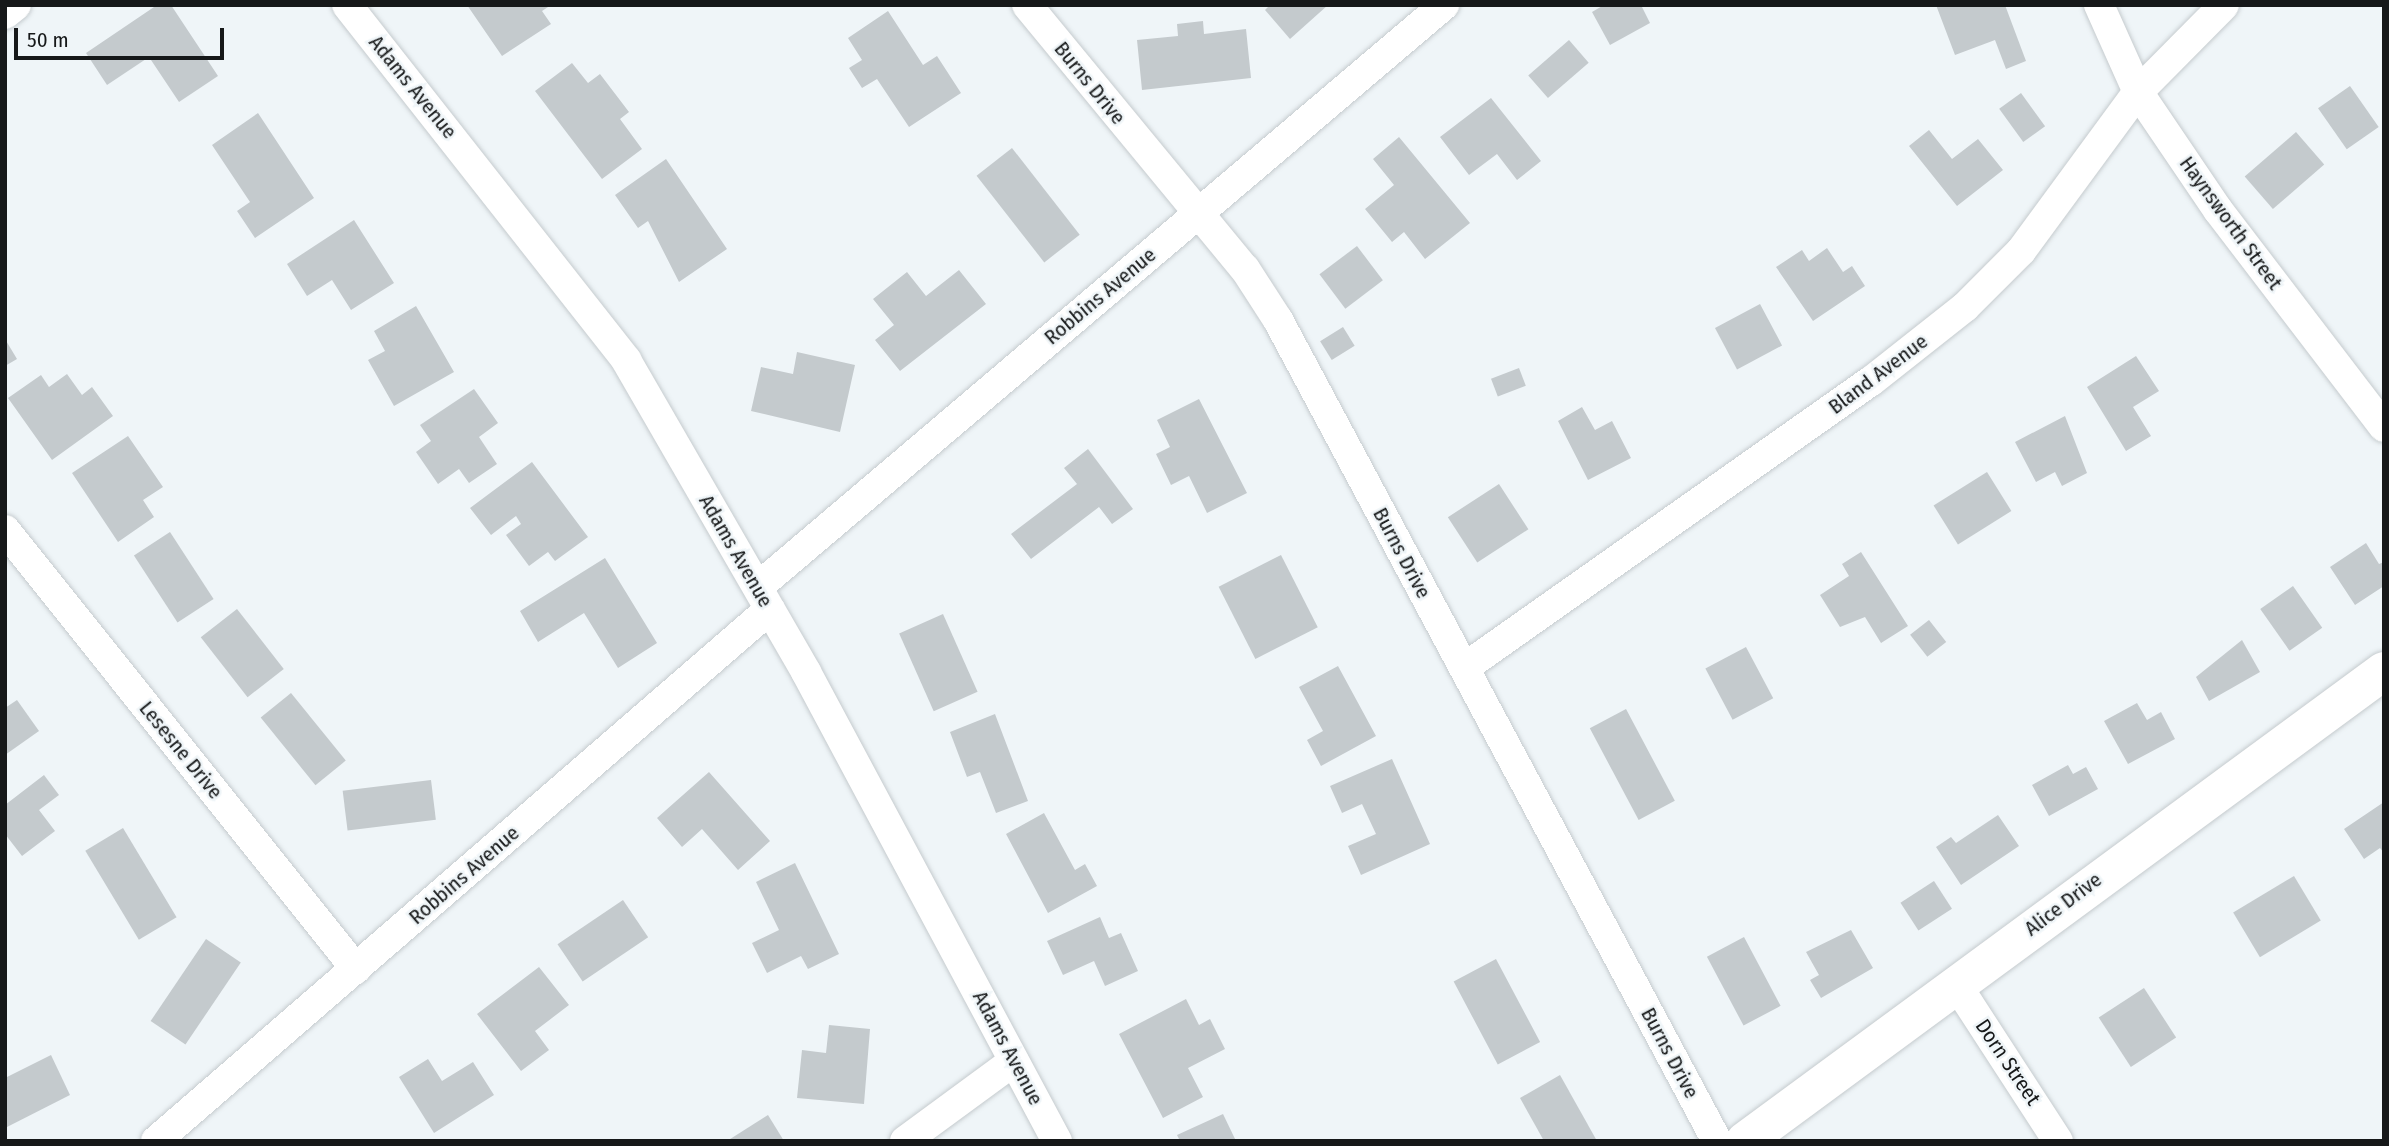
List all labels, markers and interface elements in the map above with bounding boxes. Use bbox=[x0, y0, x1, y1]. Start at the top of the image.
scale bar bbox=[18, 14, 228, 58]
text: 50 m bbox=[27, 27, 69, 53]
street label: Adams Avenue bbox=[364, 30, 462, 144]
street label: Burns Drive bbox=[1049, 37, 1131, 129]
street label: Haynsworth Street bbox=[2174, 151, 2288, 295]
street label: Robbins Avenue bbox=[1039, 242, 1161, 350]
street label: Bland Avenue bbox=[1823, 329, 1933, 419]
street label: Adams Avenue bbox=[694, 490, 778, 612]
street label: Burns Drive bbox=[1368, 503, 1436, 603]
street label: Lesesne Drive bbox=[134, 696, 228, 804]
street label: Robbins Avenue bbox=[404, 820, 524, 930]
street label: Alice Drive bbox=[2019, 867, 2107, 941]
street label: Adams Avenue bbox=[967, 987, 1049, 1109]
street label: Burns Drive bbox=[1636, 1003, 1704, 1103]
street label: Dorn Street bbox=[1970, 1014, 2046, 1110]

